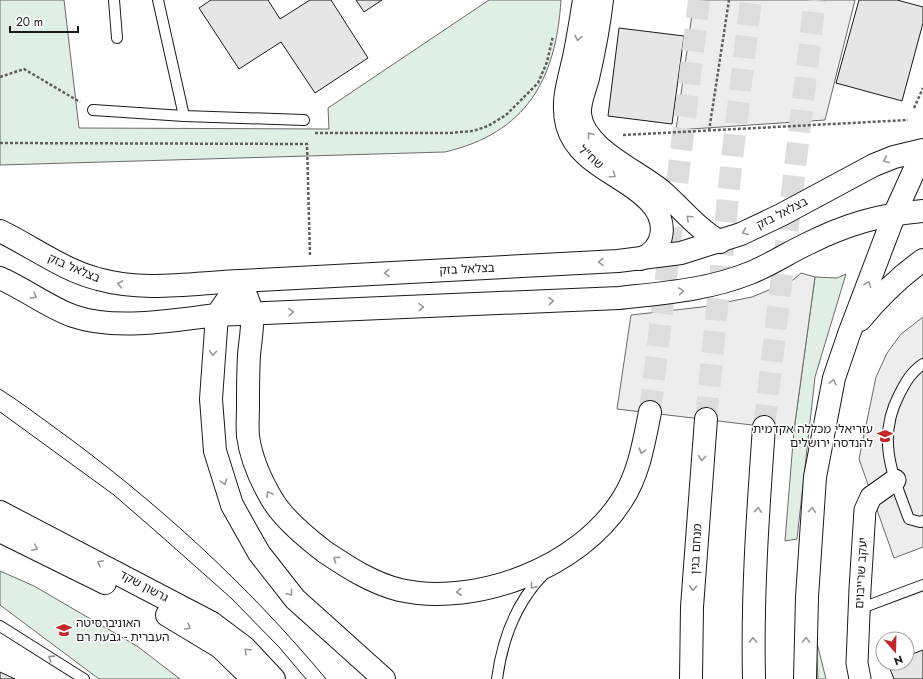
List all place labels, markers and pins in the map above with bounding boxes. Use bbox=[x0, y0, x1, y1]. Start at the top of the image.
place label: עזריאלי מכללה אקדמית להנדסה ירושלים bbox=[753, 420, 873, 452]
school or university icon: עזריאלי מכללה אקדמית להנדסה ירושלים bbox=[876, 427, 894, 445]
place label: האוניברסיטה העברית - גבעת רם bbox=[76, 614, 170, 646]
school or university icon: האוניברסיטה העברית - גבעת רם bbox=[55, 621, 73, 639]

